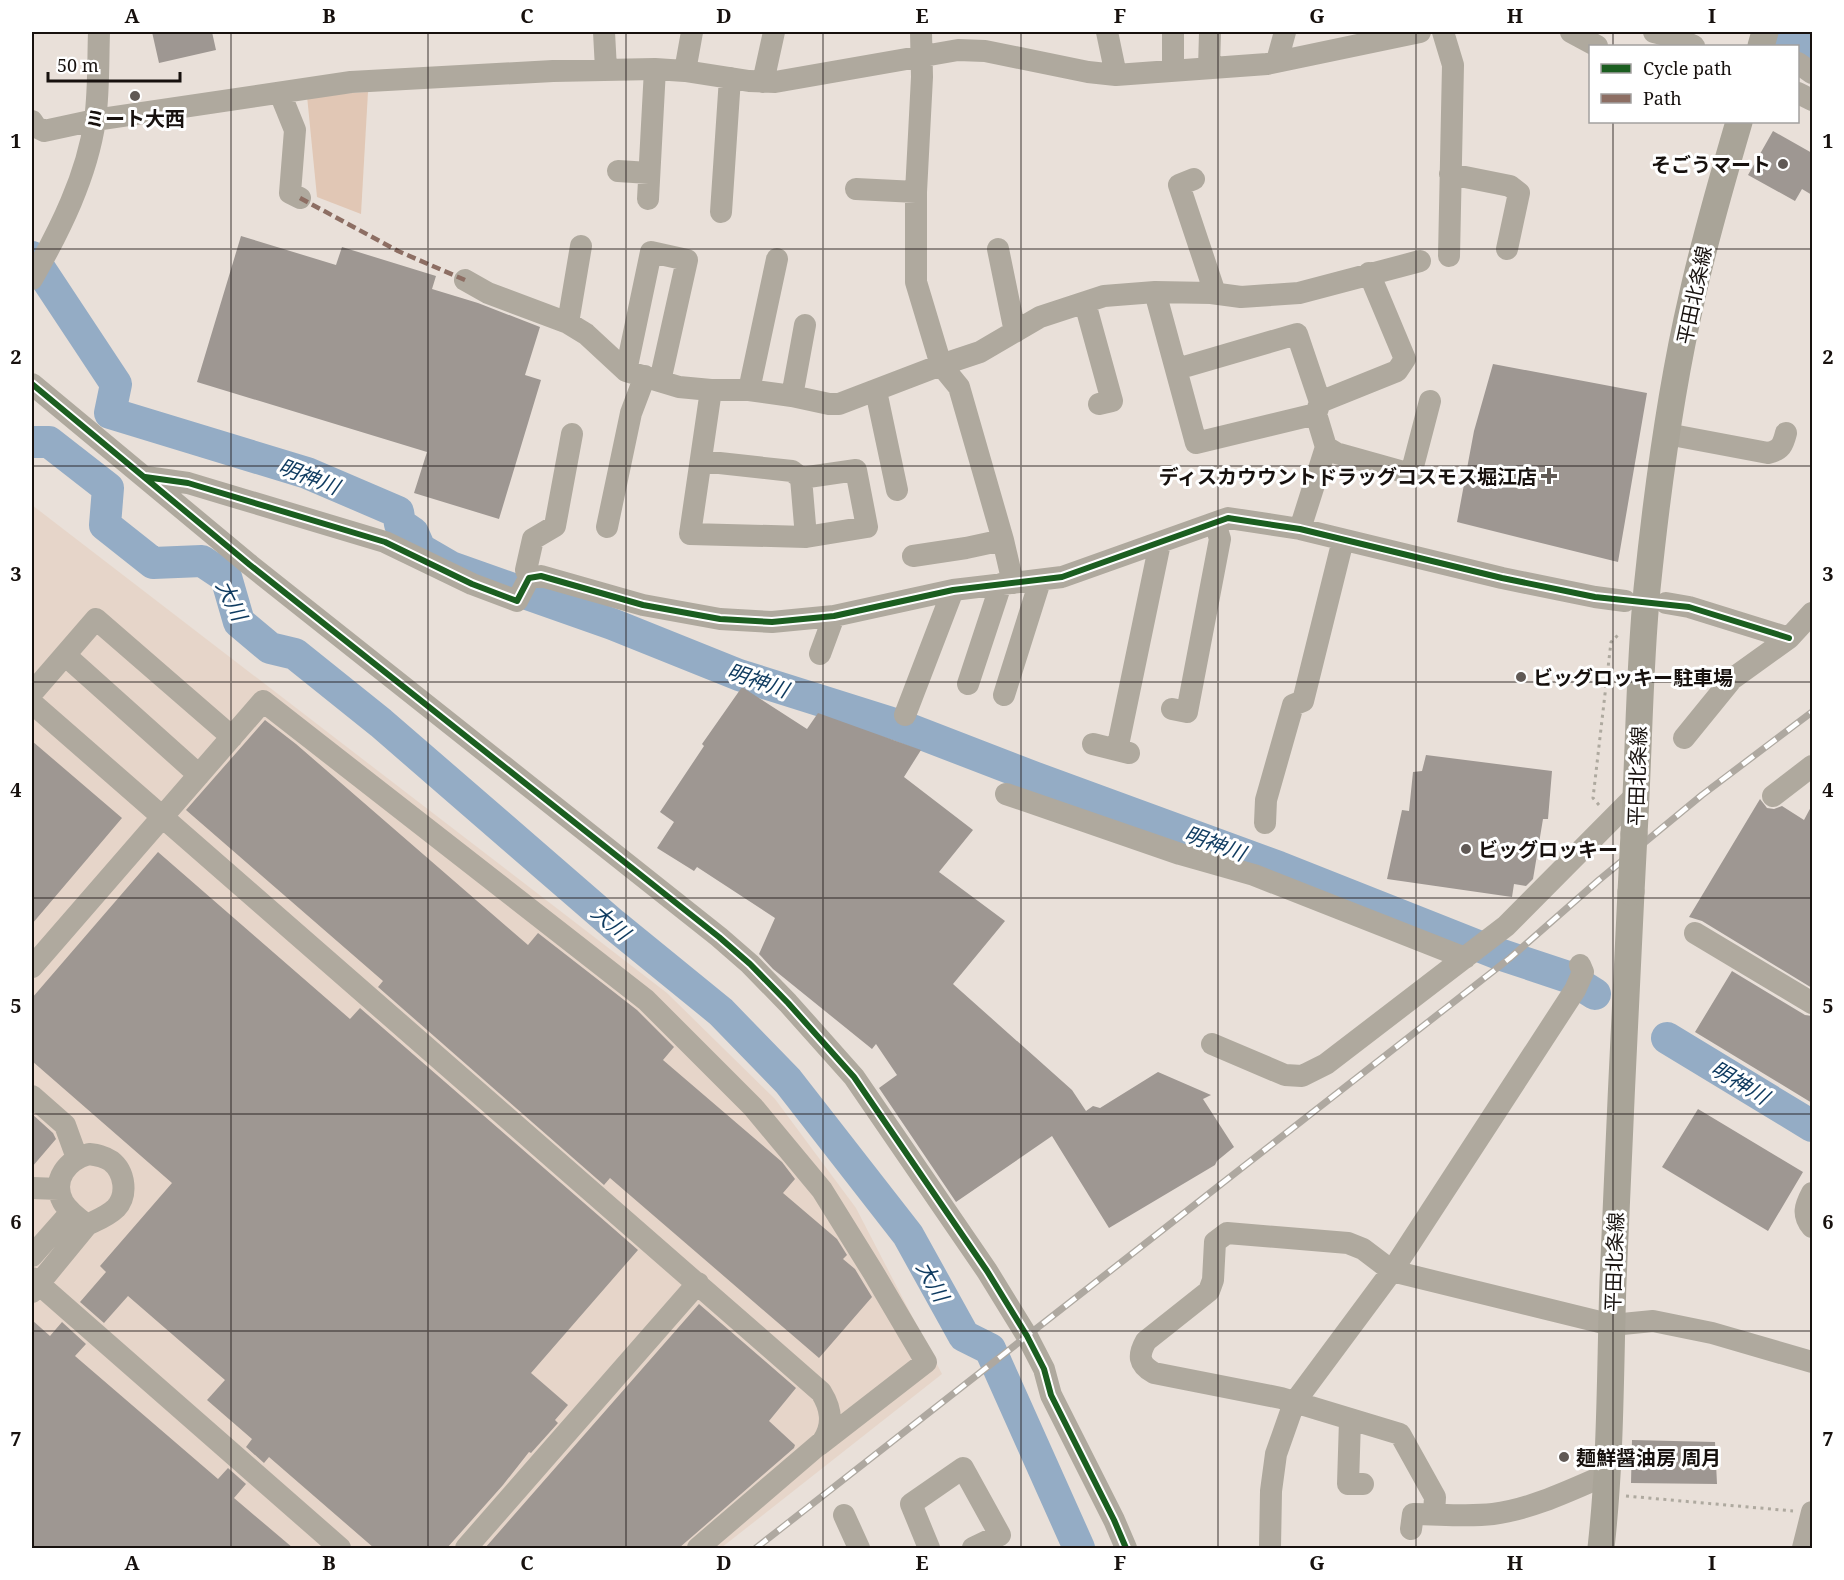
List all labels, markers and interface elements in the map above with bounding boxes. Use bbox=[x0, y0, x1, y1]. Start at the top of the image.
text: A bbox=[124, 2, 140, 29]
text: B bbox=[322, 2, 336, 29]
text: C bbox=[520, 2, 534, 29]
text: D bbox=[716, 2, 732, 29]
text: E bbox=[915, 2, 929, 29]
text: F bbox=[1114, 2, 1126, 29]
text: G bbox=[1309, 2, 1325, 29]
text: H bbox=[1507, 2, 1523, 29]
text: I bbox=[1708, 2, 1716, 29]
scale bar bbox=[48, 45, 180, 83]
legend bbox=[1589, 45, 1799, 123]
text: 50 m bbox=[57, 53, 99, 77]
text: Cycle path bbox=[1643, 56, 1732, 80]
text: Path bbox=[1643, 86, 1682, 110]
marker: ミート大西 bbox=[128, 89, 142, 103]
place label: ミート大西 bbox=[85, 105, 185, 132]
text: 1 bbox=[10, 127, 22, 154]
text: 1 bbox=[1822, 127, 1834, 154]
place label: そごうマート bbox=[1651, 151, 1771, 178]
marker: そごうマート bbox=[1776, 157, 1790, 171]
street label: 平田北条線 bbox=[1670, 243, 1718, 347]
text: 2 bbox=[10, 343, 22, 370]
text: 2 bbox=[1822, 343, 1834, 370]
water label: 明神川 bbox=[275, 452, 345, 501]
place label: ディスカウウントドラッグコスモス堀江店 bbox=[1158, 463, 1537, 490]
marker: ディスカウウントドラッグコスモス堀江店 bbox=[1542, 469, 1556, 483]
text: 3 bbox=[10, 560, 22, 587]
text: 3 bbox=[1822, 560, 1834, 587]
water label: 大川 bbox=[210, 575, 255, 627]
water label: 明神川 bbox=[724, 657, 794, 704]
place label: ビッグロッキー駐車場 bbox=[1533, 664, 1733, 691]
marker: ビッグロッキー駐車場 bbox=[1514, 670, 1528, 684]
street label: 平田北条線 bbox=[1622, 726, 1652, 826]
text: 4 bbox=[10, 776, 22, 803]
text: 4 bbox=[1822, 776, 1834, 803]
water label: 明神川 bbox=[1181, 819, 1251, 868]
place label: ビッグロッキー bbox=[1478, 836, 1618, 863]
marker: ビッグロッキー bbox=[1459, 842, 1473, 856]
water label: 大川 bbox=[586, 898, 638, 948]
text: 5 bbox=[10, 992, 22, 1019]
text: 5 bbox=[1822, 992, 1834, 1019]
water label: 明神川 bbox=[1706, 1054, 1776, 1111]
text: 6 bbox=[10, 1208, 22, 1235]
text: 6 bbox=[1822, 1208, 1834, 1235]
street label: 平田北条線 bbox=[1599, 1212, 1629, 1312]
water label: 大川 bbox=[911, 1256, 956, 1308]
text: 7 bbox=[10, 1425, 22, 1452]
text: 7 bbox=[1822, 1425, 1834, 1452]
place label: 麺鮮醤油房 周月 bbox=[1576, 1444, 1721, 1471]
marker: 麺鮮醤油房 周月 bbox=[1557, 1450, 1571, 1464]
text: A bbox=[124, 1549, 140, 1576]
text: B bbox=[322, 1549, 336, 1576]
text: C bbox=[520, 1549, 534, 1576]
text: D bbox=[716, 1549, 732, 1576]
text: E bbox=[915, 1549, 929, 1576]
text: F bbox=[1114, 1549, 1126, 1576]
text: G bbox=[1309, 1549, 1325, 1576]
text: H bbox=[1507, 1549, 1523, 1576]
text: I bbox=[1708, 1549, 1716, 1576]

